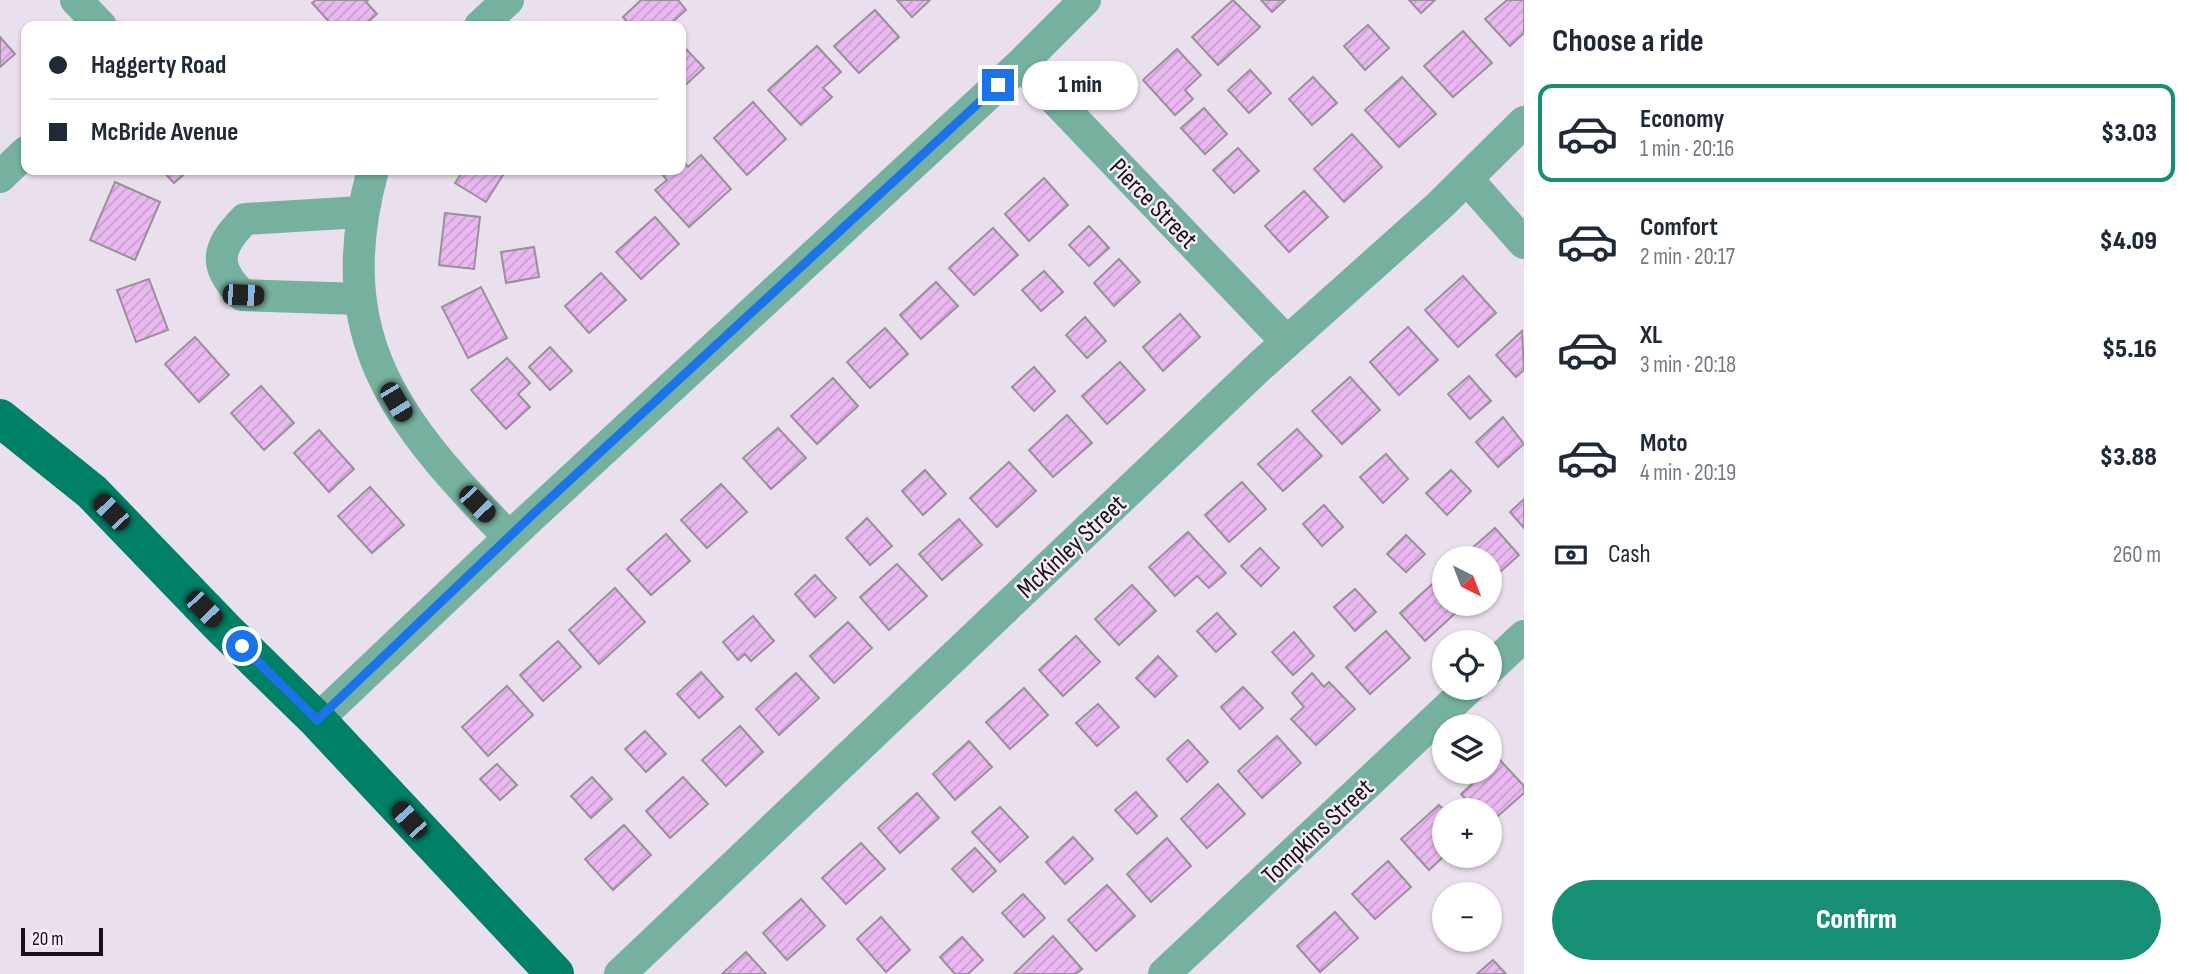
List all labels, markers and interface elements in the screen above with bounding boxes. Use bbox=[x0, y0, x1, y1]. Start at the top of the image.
text: Choose a ride bbox=[1552, 22, 1704, 61]
text: Haggerty Road bbox=[91, 50, 226, 81]
callout: 1 min bbox=[1023, 60, 1138, 110]
route end bbox=[982, 69, 1014, 101]
text: 1 min bbox=[1058, 71, 1102, 99]
icon: car bbox=[1556, 102, 1619, 165]
text: Economy bbox=[1640, 104, 1724, 135]
text: McBride Avenue bbox=[91, 117, 238, 148]
text: $3.03 bbox=[2101, 118, 2157, 149]
text: 1 min · 20:16 bbox=[1640, 135, 1734, 163]
street label: Pierce Street bbox=[1103, 153, 1203, 256]
icon: car bbox=[1556, 210, 1619, 273]
text: Comfort bbox=[1640, 212, 1718, 243]
text: $4.09 bbox=[2100, 226, 2157, 257]
text: 2 min · 20:17 bbox=[1640, 243, 1735, 271]
car bbox=[222, 284, 265, 306]
icon: car bbox=[1556, 318, 1619, 381]
text: XL bbox=[1640, 320, 1662, 351]
text: $5.16 bbox=[2102, 334, 2157, 365]
text: 3 min · 20:18 bbox=[1640, 351, 1736, 379]
car bbox=[377, 379, 416, 425]
icon: car bbox=[1556, 426, 1619, 489]
text: Moto bbox=[1640, 428, 1688, 459]
text: $3.88 bbox=[2100, 442, 2157, 473]
text: 4 min · 20:19 bbox=[1640, 459, 1736, 487]
car bbox=[455, 482, 500, 526]
street label: McKinley Street bbox=[1011, 489, 1133, 605]
car bbox=[89, 490, 134, 534]
icon: cash bbox=[1552, 536, 1590, 574]
text: Cash bbox=[1608, 539, 1651, 570]
text: 260 m bbox=[2113, 541, 2161, 569]
north arrow bbox=[1432, 546, 1502, 616]
map controls bbox=[1432, 546, 1502, 952]
car bbox=[182, 587, 227, 631]
route start bbox=[226, 630, 258, 662]
button: locate bbox=[1432, 630, 1502, 700]
button: layers bbox=[1432, 714, 1502, 784]
street label: Tompkins Street bbox=[1256, 773, 1380, 892]
car bbox=[388, 797, 431, 843]
button: + bbox=[1432, 798, 1502, 868]
button: Confirm bbox=[1552, 880, 2161, 960]
button: − bbox=[1432, 882, 1502, 952]
scale bar bbox=[21, 925, 103, 957]
text: 20 m bbox=[32, 928, 64, 951]

